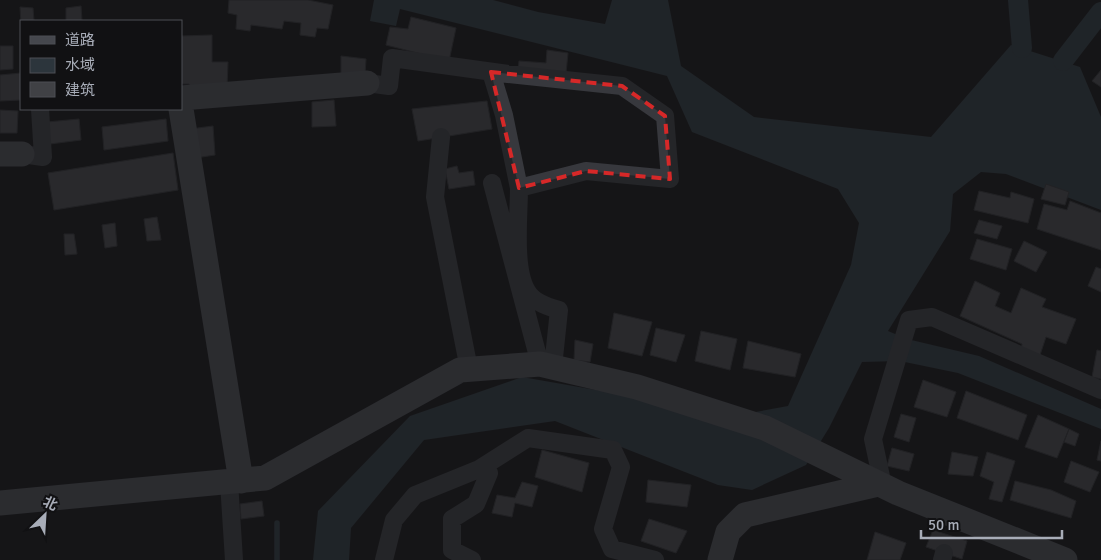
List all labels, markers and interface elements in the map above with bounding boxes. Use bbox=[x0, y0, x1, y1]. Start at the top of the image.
legend bbox=[20, 20, 182, 110]
text: 道路 bbox=[65, 31, 95, 49]
text: 水域 bbox=[65, 56, 95, 74]
text: 建筑 bbox=[65, 81, 95, 99]
north arrow bbox=[20, 490, 70, 540]
text: 北 bbox=[40, 493, 60, 514]
scale bar bbox=[921, 508, 1062, 540]
text: 50 m bbox=[928, 516, 959, 534]

